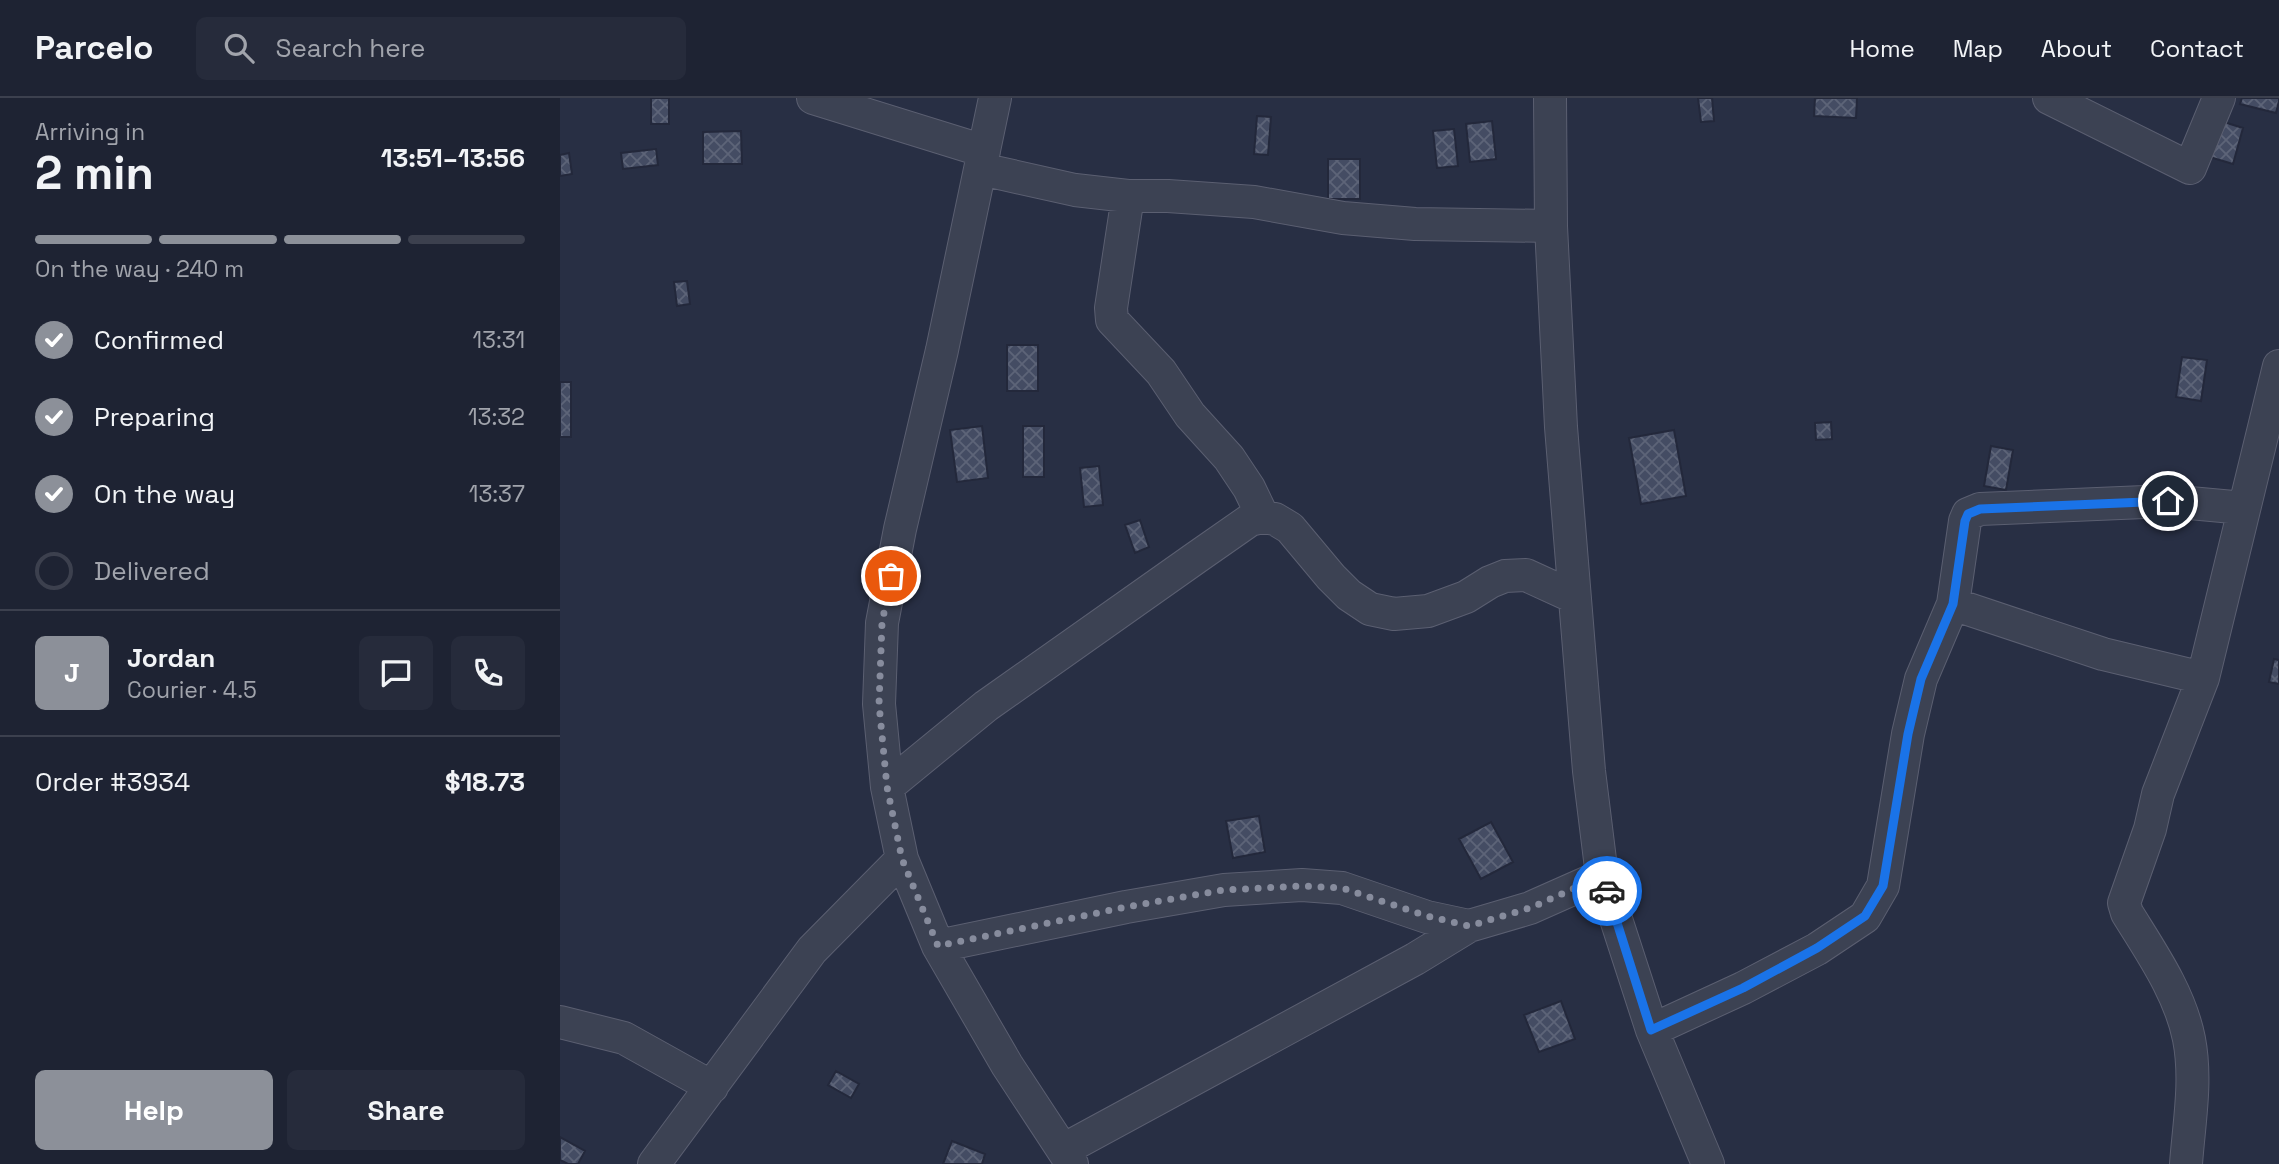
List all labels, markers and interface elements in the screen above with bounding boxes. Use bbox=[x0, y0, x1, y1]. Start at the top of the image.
search box bbox=[196, 17, 686, 80]
text: Parcelo bbox=[35, 27, 154, 69]
icon: search bbox=[220, 29, 258, 67]
text: Search here bbox=[276, 31, 425, 65]
text: Home bbox=[1849, 33, 1915, 64]
text: Map bbox=[1953, 33, 2003, 64]
text: About bbox=[2041, 33, 2112, 64]
text: Contact bbox=[2150, 33, 2244, 64]
text: Arriving in bbox=[35, 117, 145, 147]
text: 13:51–13:56 bbox=[381, 141, 525, 175]
text: 2 min bbox=[35, 144, 154, 202]
text: On the way · 240 m bbox=[35, 254, 244, 284]
icon: check bbox=[35, 321, 73, 359]
text: Confirmed bbox=[94, 323, 224, 357]
text: 13:31 bbox=[473, 325, 525, 355]
icon: check bbox=[35, 398, 73, 436]
text: Preparing bbox=[94, 400, 215, 434]
text: 13:32 bbox=[468, 402, 525, 432]
pin bbox=[2138, 471, 2198, 531]
icon: check bbox=[35, 475, 73, 513]
text: On the way bbox=[94, 477, 235, 511]
text: 13:37 bbox=[469, 479, 525, 509]
icon: home bbox=[2149, 482, 2187, 520]
pin bbox=[861, 546, 921, 606]
text: Delivered bbox=[94, 554, 210, 588]
icon: bag bbox=[872, 557, 910, 595]
button: chat bbox=[359, 636, 433, 710]
button: phone bbox=[451, 636, 525, 710]
text: Jordan bbox=[127, 641, 215, 675]
text: J bbox=[64, 656, 80, 690]
text: Courier · 4.5 bbox=[127, 675, 257, 705]
text: Order #3934 bbox=[35, 765, 190, 799]
text: $18.73 bbox=[445, 765, 525, 799]
courier bbox=[1572, 856, 1642, 926]
icon: car bbox=[1588, 872, 1626, 910]
button: Help bbox=[35, 1070, 273, 1150]
button: Share bbox=[287, 1070, 525, 1150]

